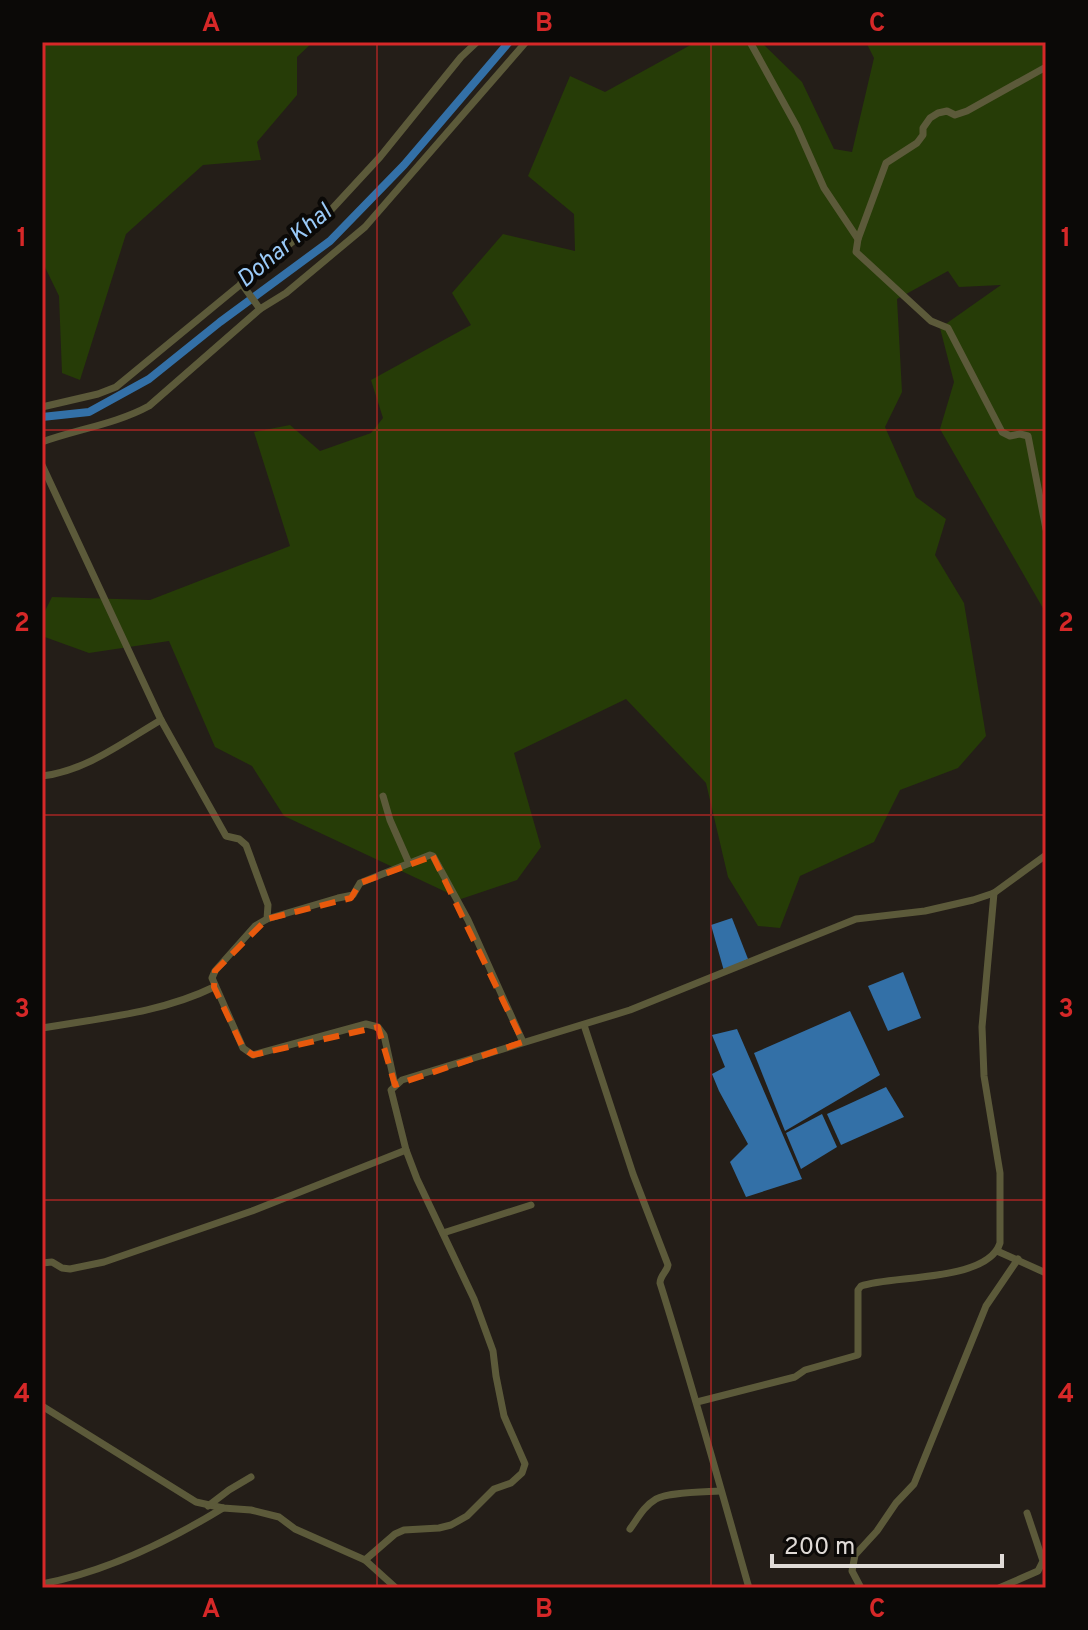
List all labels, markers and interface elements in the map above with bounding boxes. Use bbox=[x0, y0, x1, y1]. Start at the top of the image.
text: A bbox=[202, 8, 220, 41]
text: B bbox=[535, 8, 553, 41]
text: C bbox=[869, 8, 885, 41]
water label: Dohar Khal bbox=[231, 197, 340, 296]
text: 1 bbox=[17, 223, 27, 256]
text: 1 bbox=[1061, 223, 1071, 256]
text: 2 bbox=[14, 608, 30, 641]
text: 2 bbox=[1058, 608, 1074, 641]
text: 3 bbox=[14, 994, 30, 1027]
text: 3 bbox=[1058, 994, 1074, 1027]
text: 4 bbox=[14, 1379, 30, 1412]
text: 4 bbox=[1058, 1379, 1074, 1412]
scale bar bbox=[772, 1518, 1002, 1568]
text: 200 m bbox=[784, 1533, 855, 1563]
text: A bbox=[202, 1594, 220, 1627]
text: B bbox=[535, 1594, 553, 1627]
text: C bbox=[869, 1594, 885, 1627]

